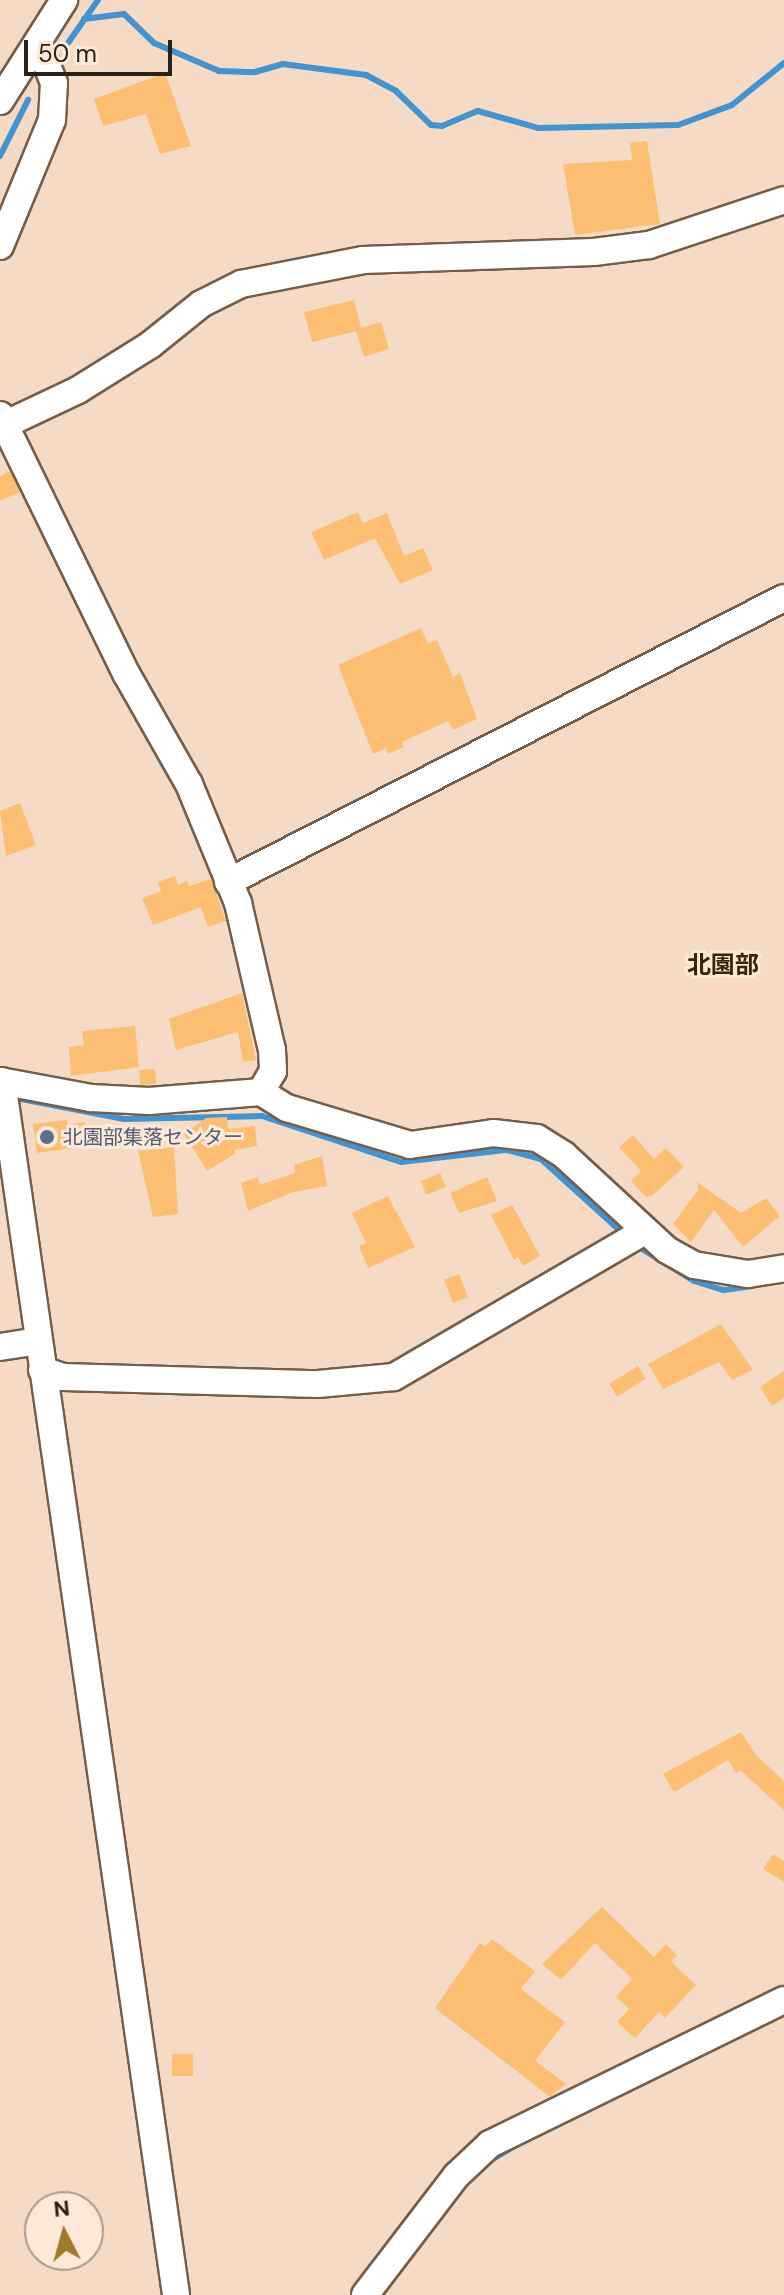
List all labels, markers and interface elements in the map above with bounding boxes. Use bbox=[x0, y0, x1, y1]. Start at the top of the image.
scale bar bbox=[28, 24, 176, 74]
text: 50 m bbox=[38, 38, 97, 69]
district label: 北園部 bbox=[687, 951, 759, 979]
place label: 北園部集落センター bbox=[63, 1125, 243, 1149]
marker: 北園部集落センター bbox=[38, 1128, 56, 1146]
north arrow bbox=[24, 2191, 104, 2271]
text: N bbox=[52, 2193, 71, 2224]

